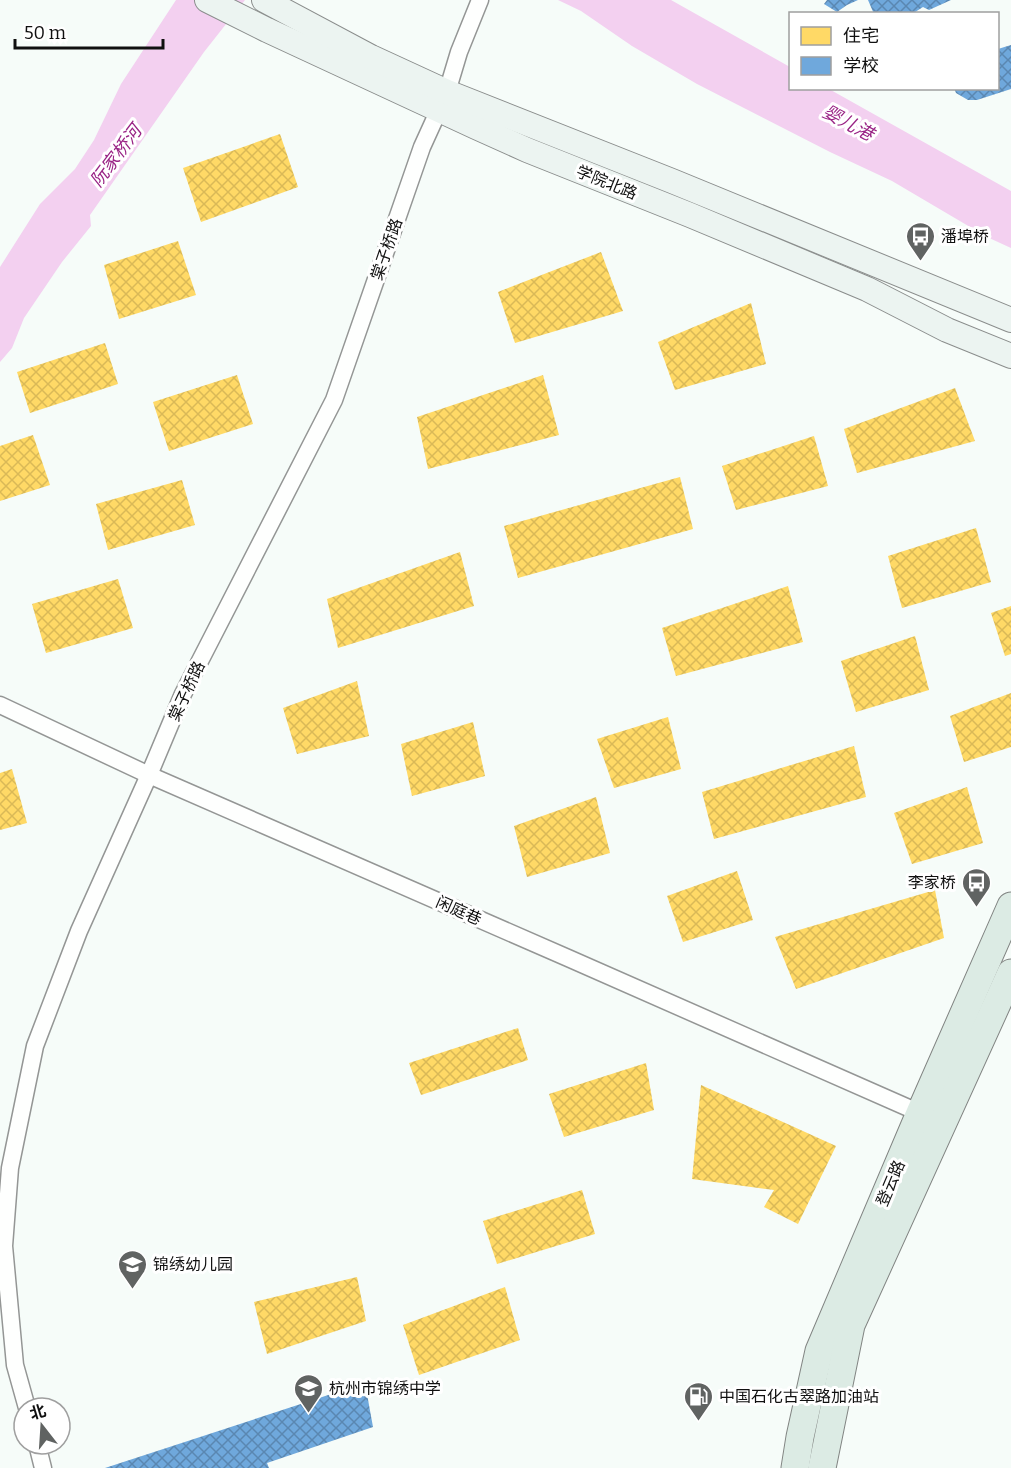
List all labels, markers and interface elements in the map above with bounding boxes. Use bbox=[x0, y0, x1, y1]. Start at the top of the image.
scale bar bbox=[15, 12, 164, 50]
legend bbox=[789, 12, 999, 90]
text: 50 m bbox=[24, 22, 66, 44]
text: 住宅 bbox=[843, 25, 879, 47]
text: 学校 bbox=[843, 55, 879, 77]
water label: 婴儿港 bbox=[819, 101, 880, 147]
water label: 阮家桥河 bbox=[86, 118, 148, 191]
street label: 学院北路 bbox=[574, 162, 640, 203]
street label: 棠子桥路 bbox=[367, 216, 406, 283]
bus stop icon: 潘埠桥 bbox=[904, 220, 936, 262]
place label: 潘埠桥 bbox=[941, 227, 989, 246]
street label: 棠子桥路 bbox=[164, 658, 209, 724]
bus stop icon: 李家桥 bbox=[961, 866, 993, 908]
place label: 李家桥 bbox=[908, 873, 956, 892]
street label: 闲庭巷 bbox=[433, 892, 485, 929]
street label: 登云路 bbox=[872, 1157, 909, 1209]
school or university icon: 锦绣幼儿园 bbox=[116, 1248, 148, 1290]
place label: 锦绣幼儿园 bbox=[153, 1255, 233, 1274]
school or university icon: 杭州市锦绣中学 bbox=[292, 1372, 324, 1414]
place label: 杭州市锦绣中学 bbox=[329, 1379, 441, 1398]
fuel station icon: 中国石化古翠路加油站 bbox=[682, 1380, 714, 1422]
place label: 中国石化古翠路加油站 bbox=[719, 1387, 879, 1406]
north arrow bbox=[12, 1396, 72, 1456]
text: 北 bbox=[27, 1401, 48, 1424]

